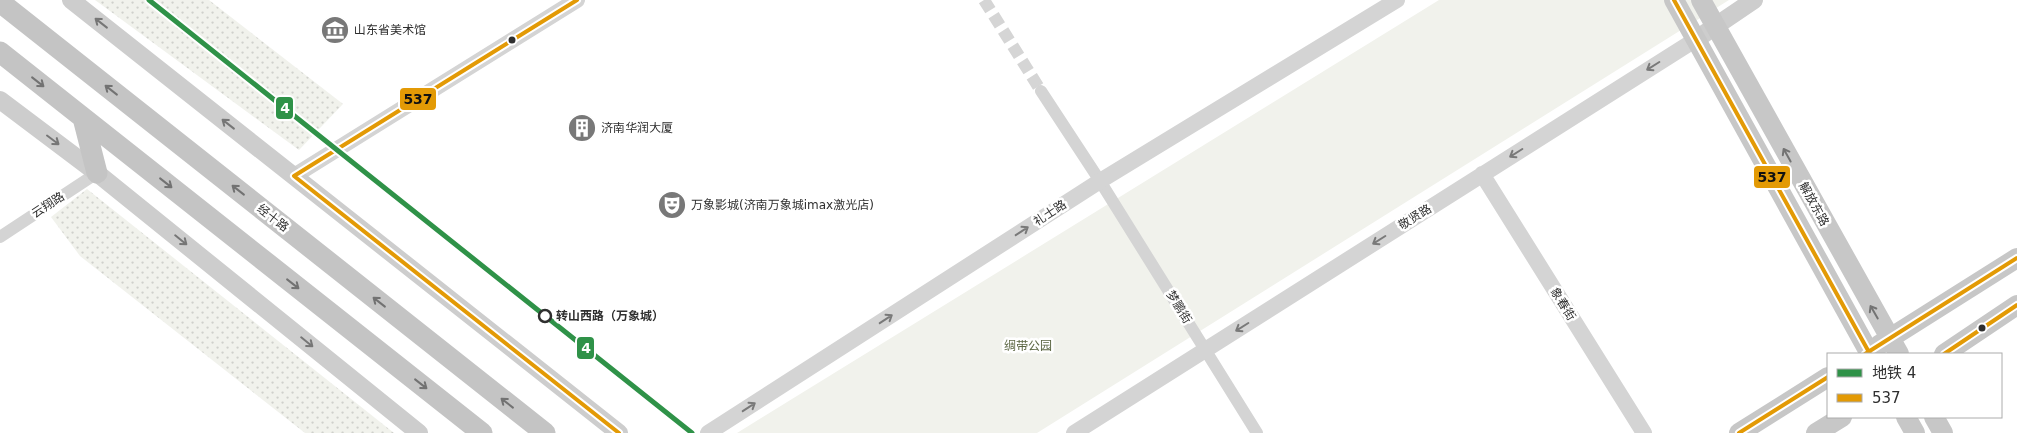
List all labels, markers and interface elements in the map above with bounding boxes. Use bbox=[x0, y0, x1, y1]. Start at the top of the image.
museum icon: 山东省美术馆 bbox=[320, 15, 350, 45]
one-way arrow bbox=[95, 18, 108, 29]
place label: 山东省美术馆 bbox=[354, 23, 426, 37]
unlabelled marker bbox=[507, 35, 517, 45]
one-way arrow bbox=[1647, 61, 1661, 71]
one-way arrow bbox=[31, 77, 45, 87]
one-way arrow bbox=[104, 84, 117, 95]
line badge: 537 bbox=[399, 87, 437, 111]
text: 537 bbox=[403, 91, 433, 107]
line badge: 4 bbox=[275, 96, 294, 120]
text: 4 bbox=[280, 100, 290, 116]
building icon: 济南华润大厦 bbox=[567, 113, 597, 143]
one-way arrow bbox=[221, 119, 235, 129]
place label: 济南华润大厦 bbox=[601, 121, 673, 135]
one-way arrow bbox=[46, 135, 60, 145]
one-way arrow bbox=[1782, 147, 1792, 162]
one-way arrow bbox=[1510, 148, 1524, 158]
line badge: 537 bbox=[1753, 165, 1791, 189]
text: 537 bbox=[1757, 169, 1787, 185]
one-way arrow bbox=[159, 177, 172, 188]
street label: 解放东路 bbox=[1796, 180, 1832, 228]
one-way arrow bbox=[232, 185, 245, 196]
street label: 云翔路 bbox=[29, 189, 67, 221]
theatre icon: 万象影城(济南万象城imax激光店) bbox=[657, 190, 687, 220]
street label: 礼士路 bbox=[1031, 197, 1069, 229]
place label: 万象影城(济南万象城imax激光店) bbox=[691, 198, 874, 212]
street label: 经十路 bbox=[255, 201, 291, 235]
street label: 敬贤路 bbox=[1396, 202, 1434, 232]
one-way arrow bbox=[1015, 226, 1029, 236]
one-way arrow bbox=[174, 235, 187, 246]
one-way arrow bbox=[1372, 235, 1386, 245]
one-way arrow bbox=[286, 278, 299, 289]
street label: 象春街 bbox=[1548, 285, 1578, 323]
street label: 梦鹏街 bbox=[1164, 288, 1194, 326]
one-way arrow bbox=[373, 297, 386, 308]
one-way arrow bbox=[1869, 306, 1879, 320]
marker: 转山西路（万象城） bbox=[538, 309, 552, 323]
place label: 转山西路（万象城） bbox=[556, 309, 664, 323]
one-way arrow bbox=[878, 313, 892, 323]
one-way arrow bbox=[1235, 322, 1249, 332]
unlabelled marker bbox=[1977, 323, 1987, 333]
line badge: 4 bbox=[576, 336, 595, 360]
one-way arrow bbox=[300, 337, 313, 348]
park label: 绸带公园 bbox=[1004, 339, 1052, 353]
text: 4 bbox=[581, 340, 591, 356]
legend bbox=[1827, 353, 2002, 418]
text: 地铁 4 bbox=[1872, 364, 1916, 382]
one-way arrow bbox=[414, 379, 427, 390]
text: 537 bbox=[1872, 389, 1901, 407]
one-way arrow bbox=[501, 397, 514, 408]
one-way arrow bbox=[742, 401, 756, 412]

